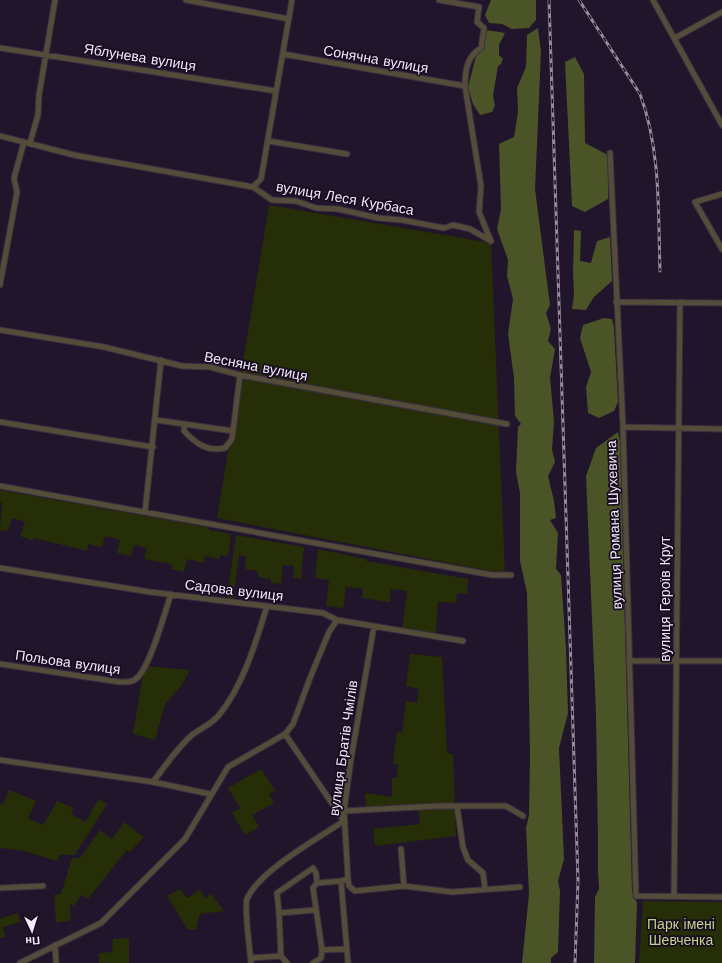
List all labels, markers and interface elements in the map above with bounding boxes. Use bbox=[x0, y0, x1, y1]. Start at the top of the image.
street label: Яблунева вулиця bbox=[83, 40, 197, 74]
street label: Сонячна вулиця bbox=[322, 42, 430, 76]
street label: вулиця Леся Курбаса bbox=[275, 178, 415, 218]
street label: Весняна вулиця bbox=[203, 348, 309, 384]
street label: вулиця Романа Шухевича bbox=[603, 440, 625, 610]
street label: вулиця Героїв Крут bbox=[657, 536, 673, 662]
street label: Садова вулиця bbox=[184, 576, 284, 604]
street label: Польова вулиця bbox=[14, 647, 122, 677]
street label: вулиця Братів Чмілів bbox=[326, 679, 360, 817]
north arrow bbox=[12, 911, 52, 951]
park label: Парк імені Шевченка bbox=[647, 916, 715, 948]
text: Пн bbox=[25, 933, 40, 947]

